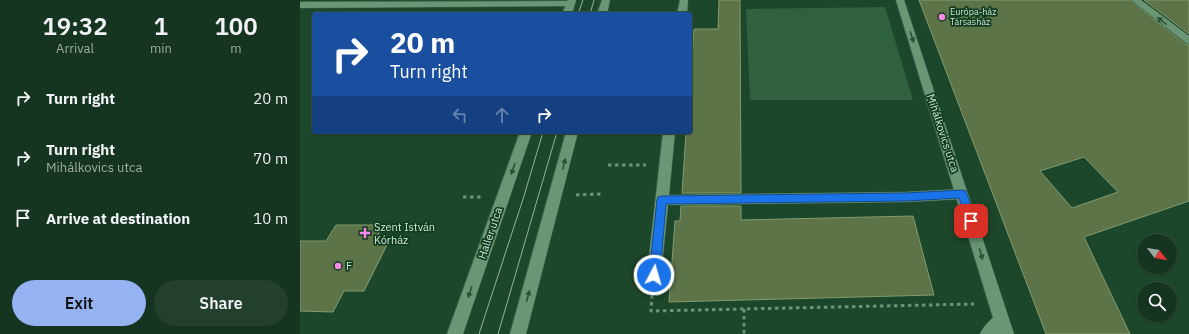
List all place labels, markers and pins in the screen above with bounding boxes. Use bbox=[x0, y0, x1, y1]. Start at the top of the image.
place label: Európa-ház Társasház bbox=[950, 6, 996, 27]
marker: Európa-ház Társasház bbox=[937, 12, 947, 22]
pin bbox=[954, 204, 988, 238]
place label: Szent István Kórház bbox=[374, 220, 435, 247]
marker: Szent István Kórház bbox=[359, 227, 371, 239]
place label: F bbox=[346, 259, 352, 273]
marker: F bbox=[333, 261, 343, 271]

